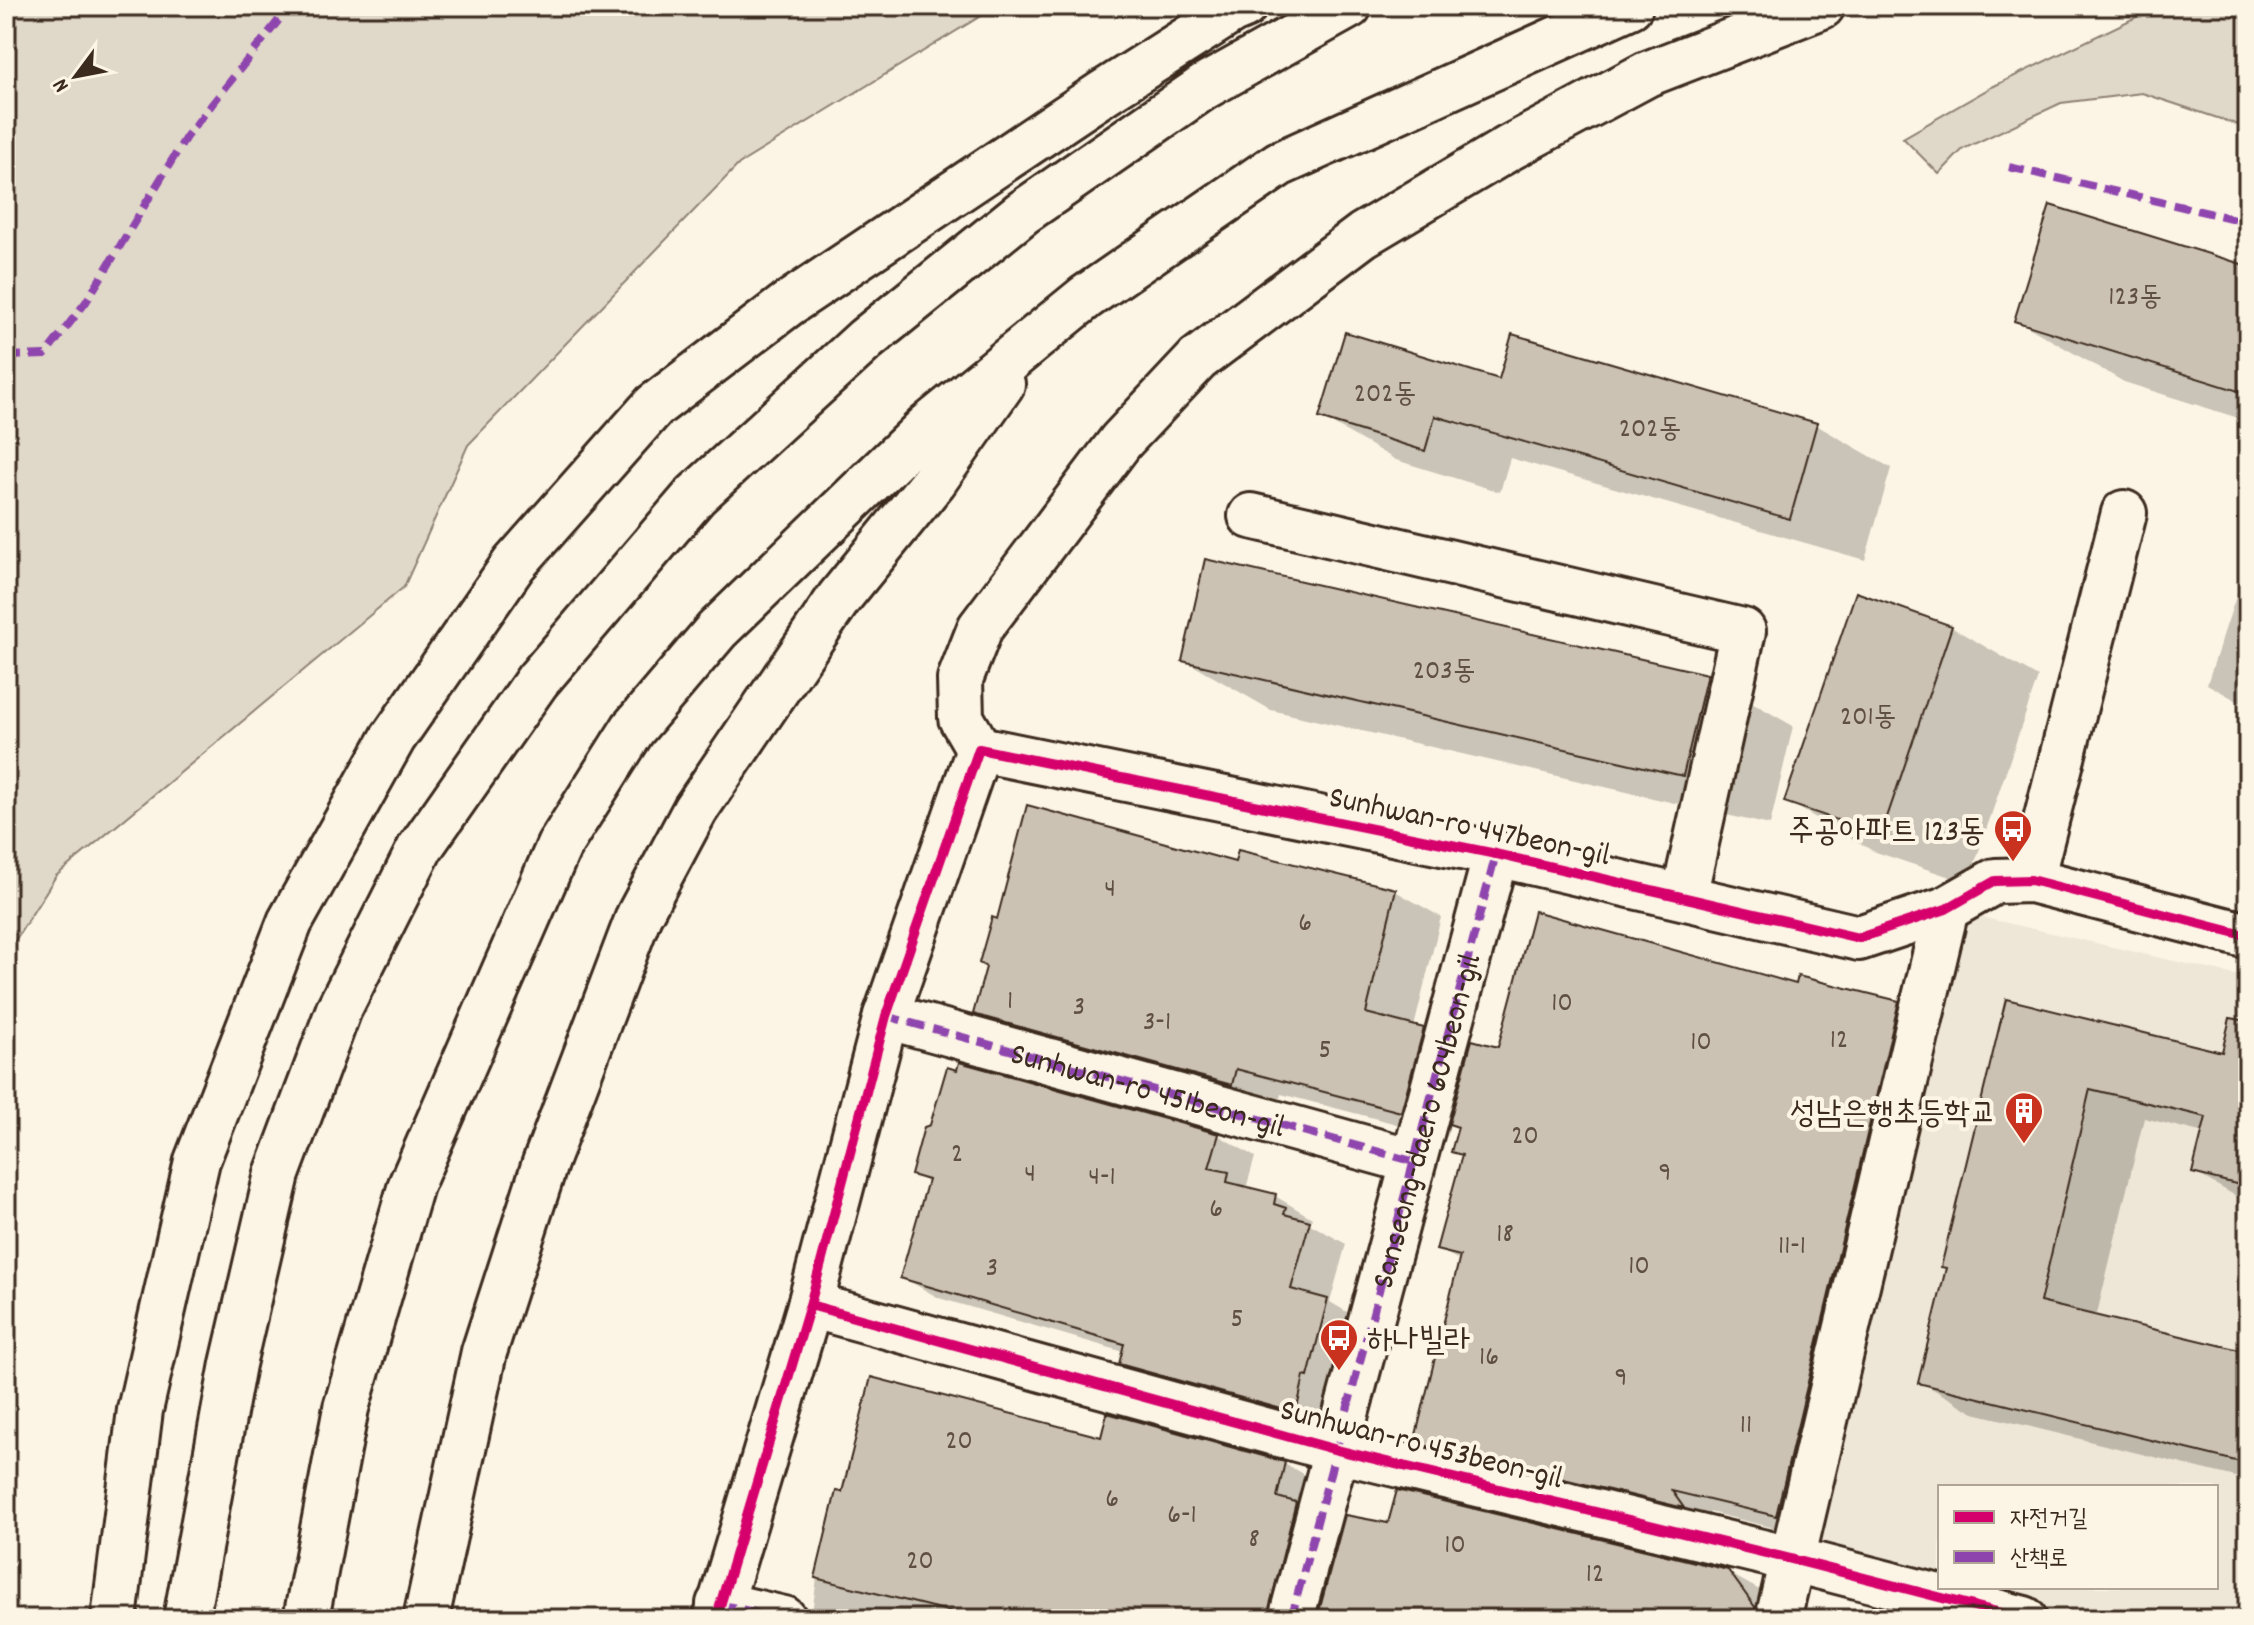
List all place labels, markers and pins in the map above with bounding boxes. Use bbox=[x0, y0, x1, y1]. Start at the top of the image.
bus stop icon: 주공아파트 123동 bbox=[1992, 808, 2034, 863]
place label: 주공아파트 123동 bbox=[1788, 811, 1985, 857]
building icon: 성남은행초등학교 bbox=[2003, 1090, 2045, 1145]
place label: 성남은행초등학교 bbox=[1790, 1093, 1996, 1139]
bus stop icon: 하나빌라 bbox=[1318, 1317, 1360, 1372]
place label: 하나빌라 bbox=[1367, 1320, 1470, 1366]

